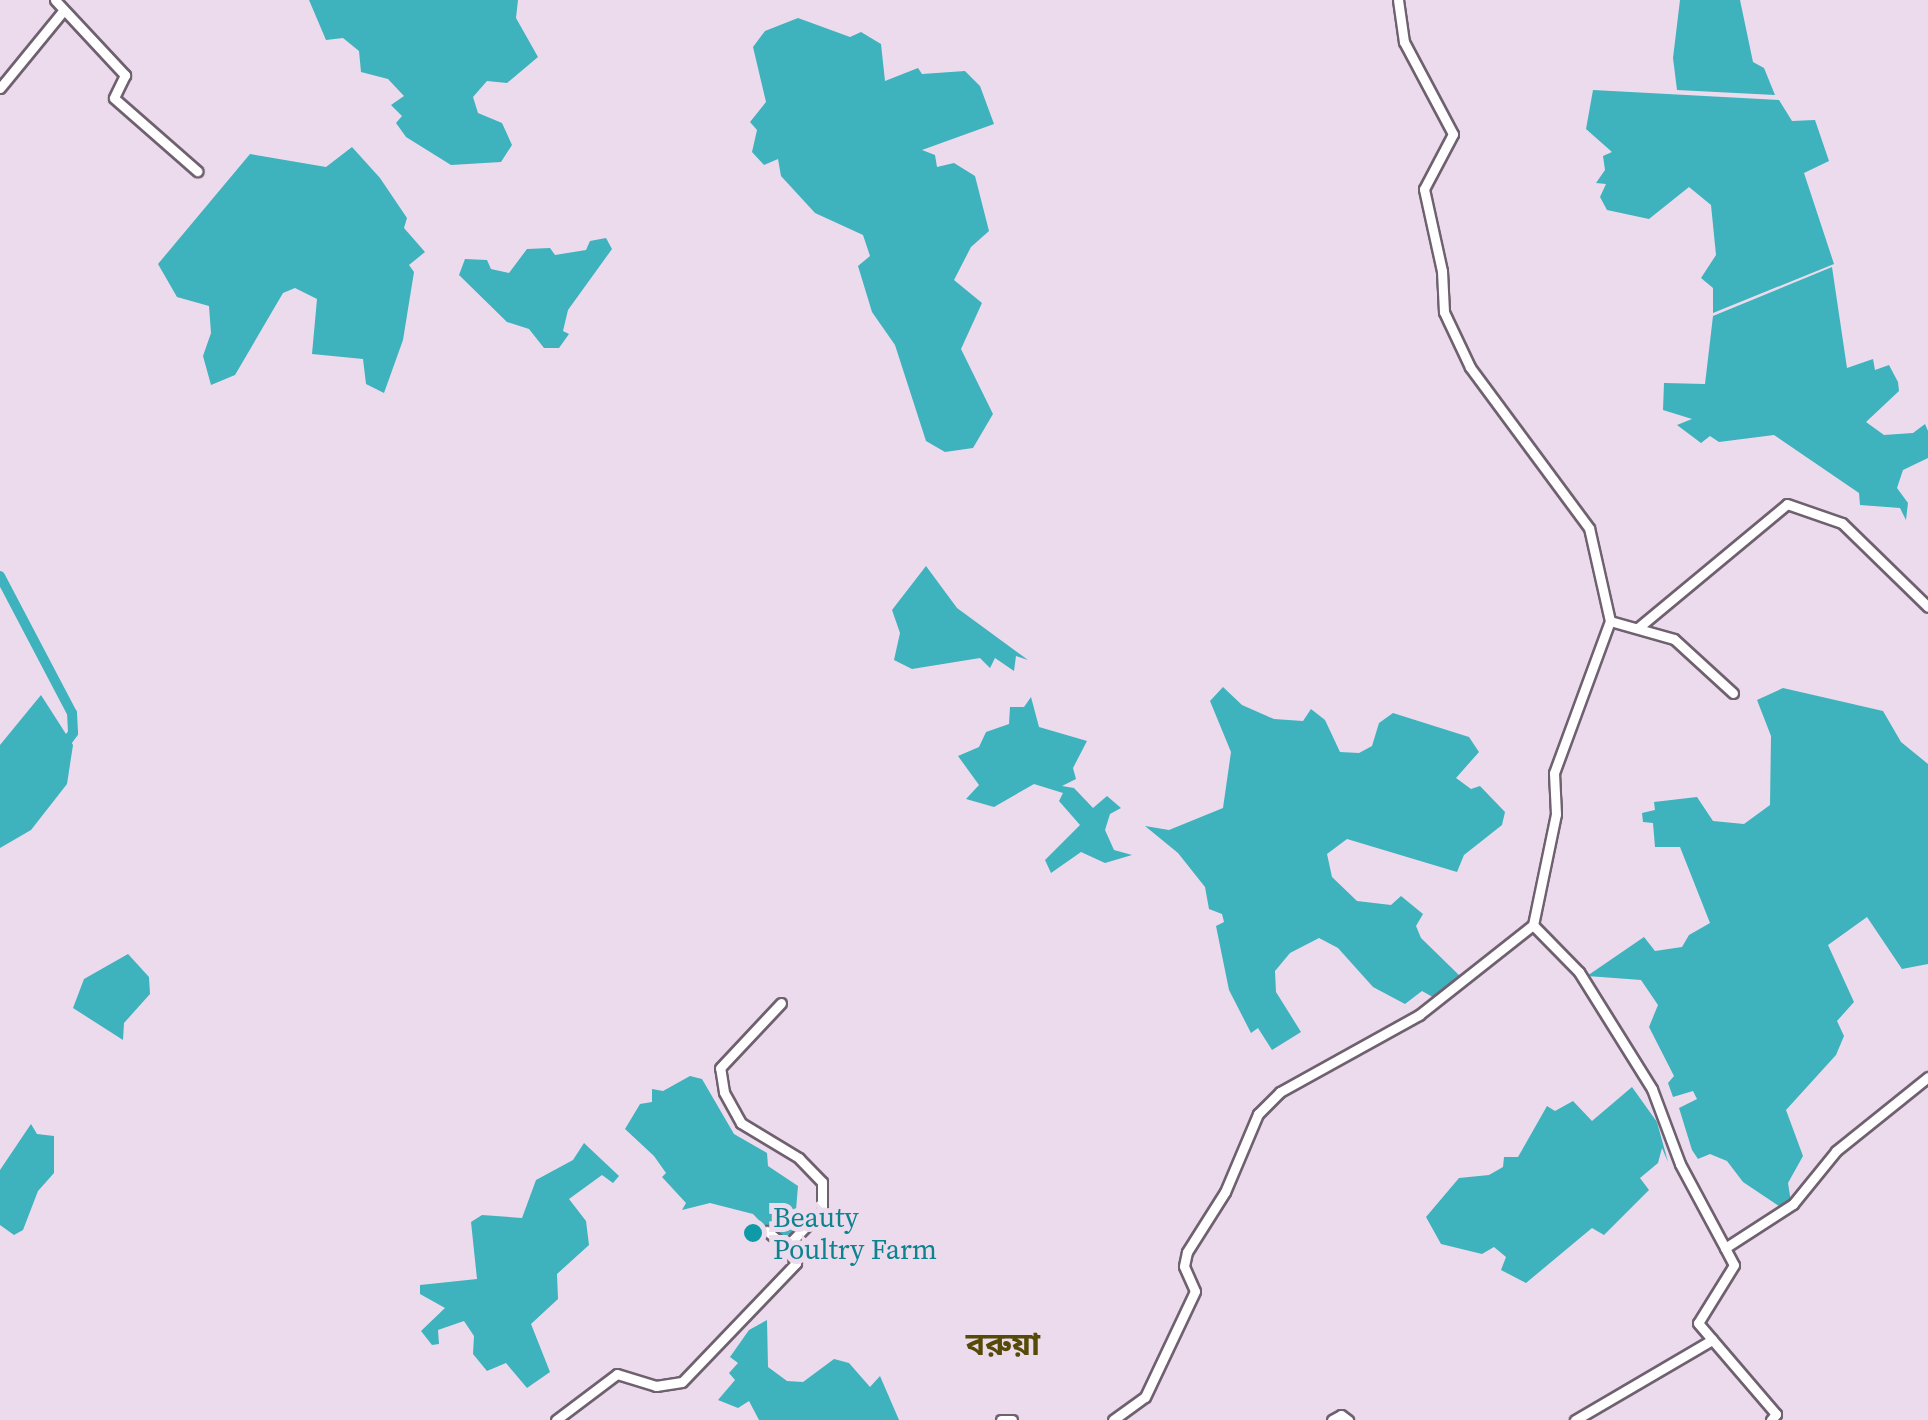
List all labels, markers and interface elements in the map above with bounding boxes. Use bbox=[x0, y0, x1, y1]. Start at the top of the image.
place label: Beauty Poultry Farm bbox=[773, 1200, 937, 1266]
marker: Beauty Poultry Farm bbox=[742, 1222, 764, 1244]
district label: বরুয়া bbox=[966, 1325, 1040, 1363]

